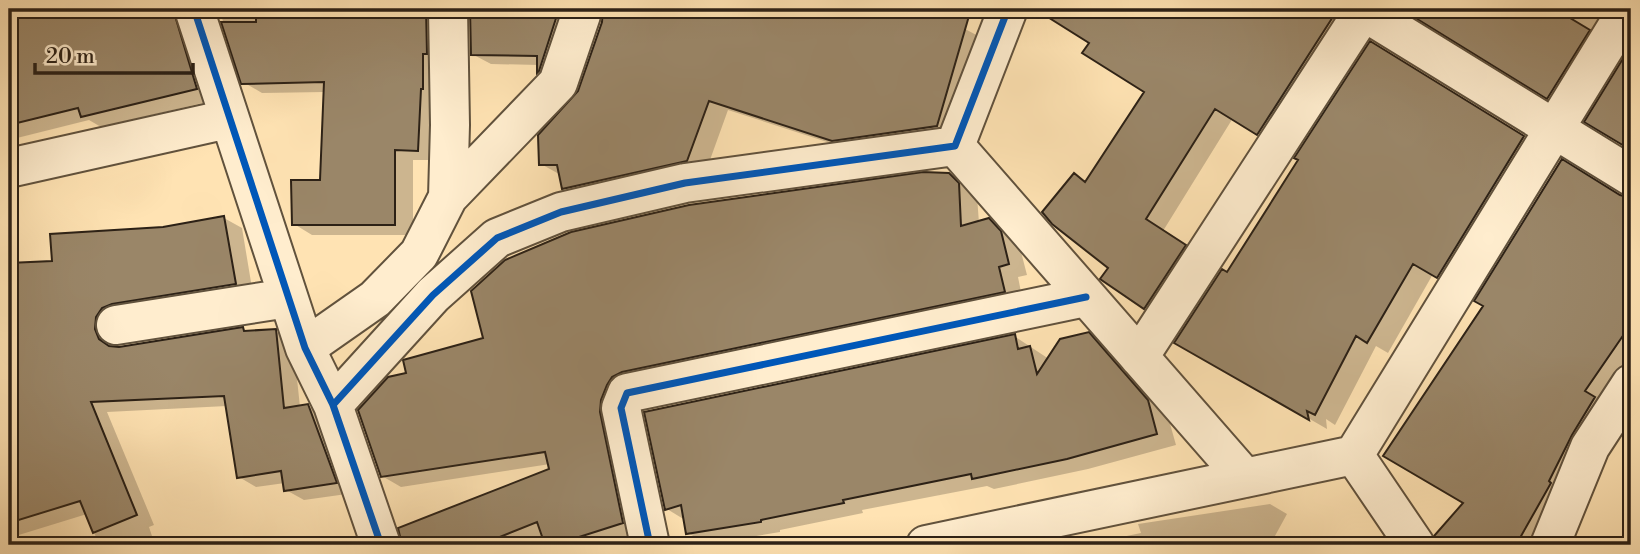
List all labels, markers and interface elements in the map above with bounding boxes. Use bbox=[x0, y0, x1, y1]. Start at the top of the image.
scale bar bbox=[35, 32, 192, 76]
text: 20 m bbox=[46, 44, 95, 70]

